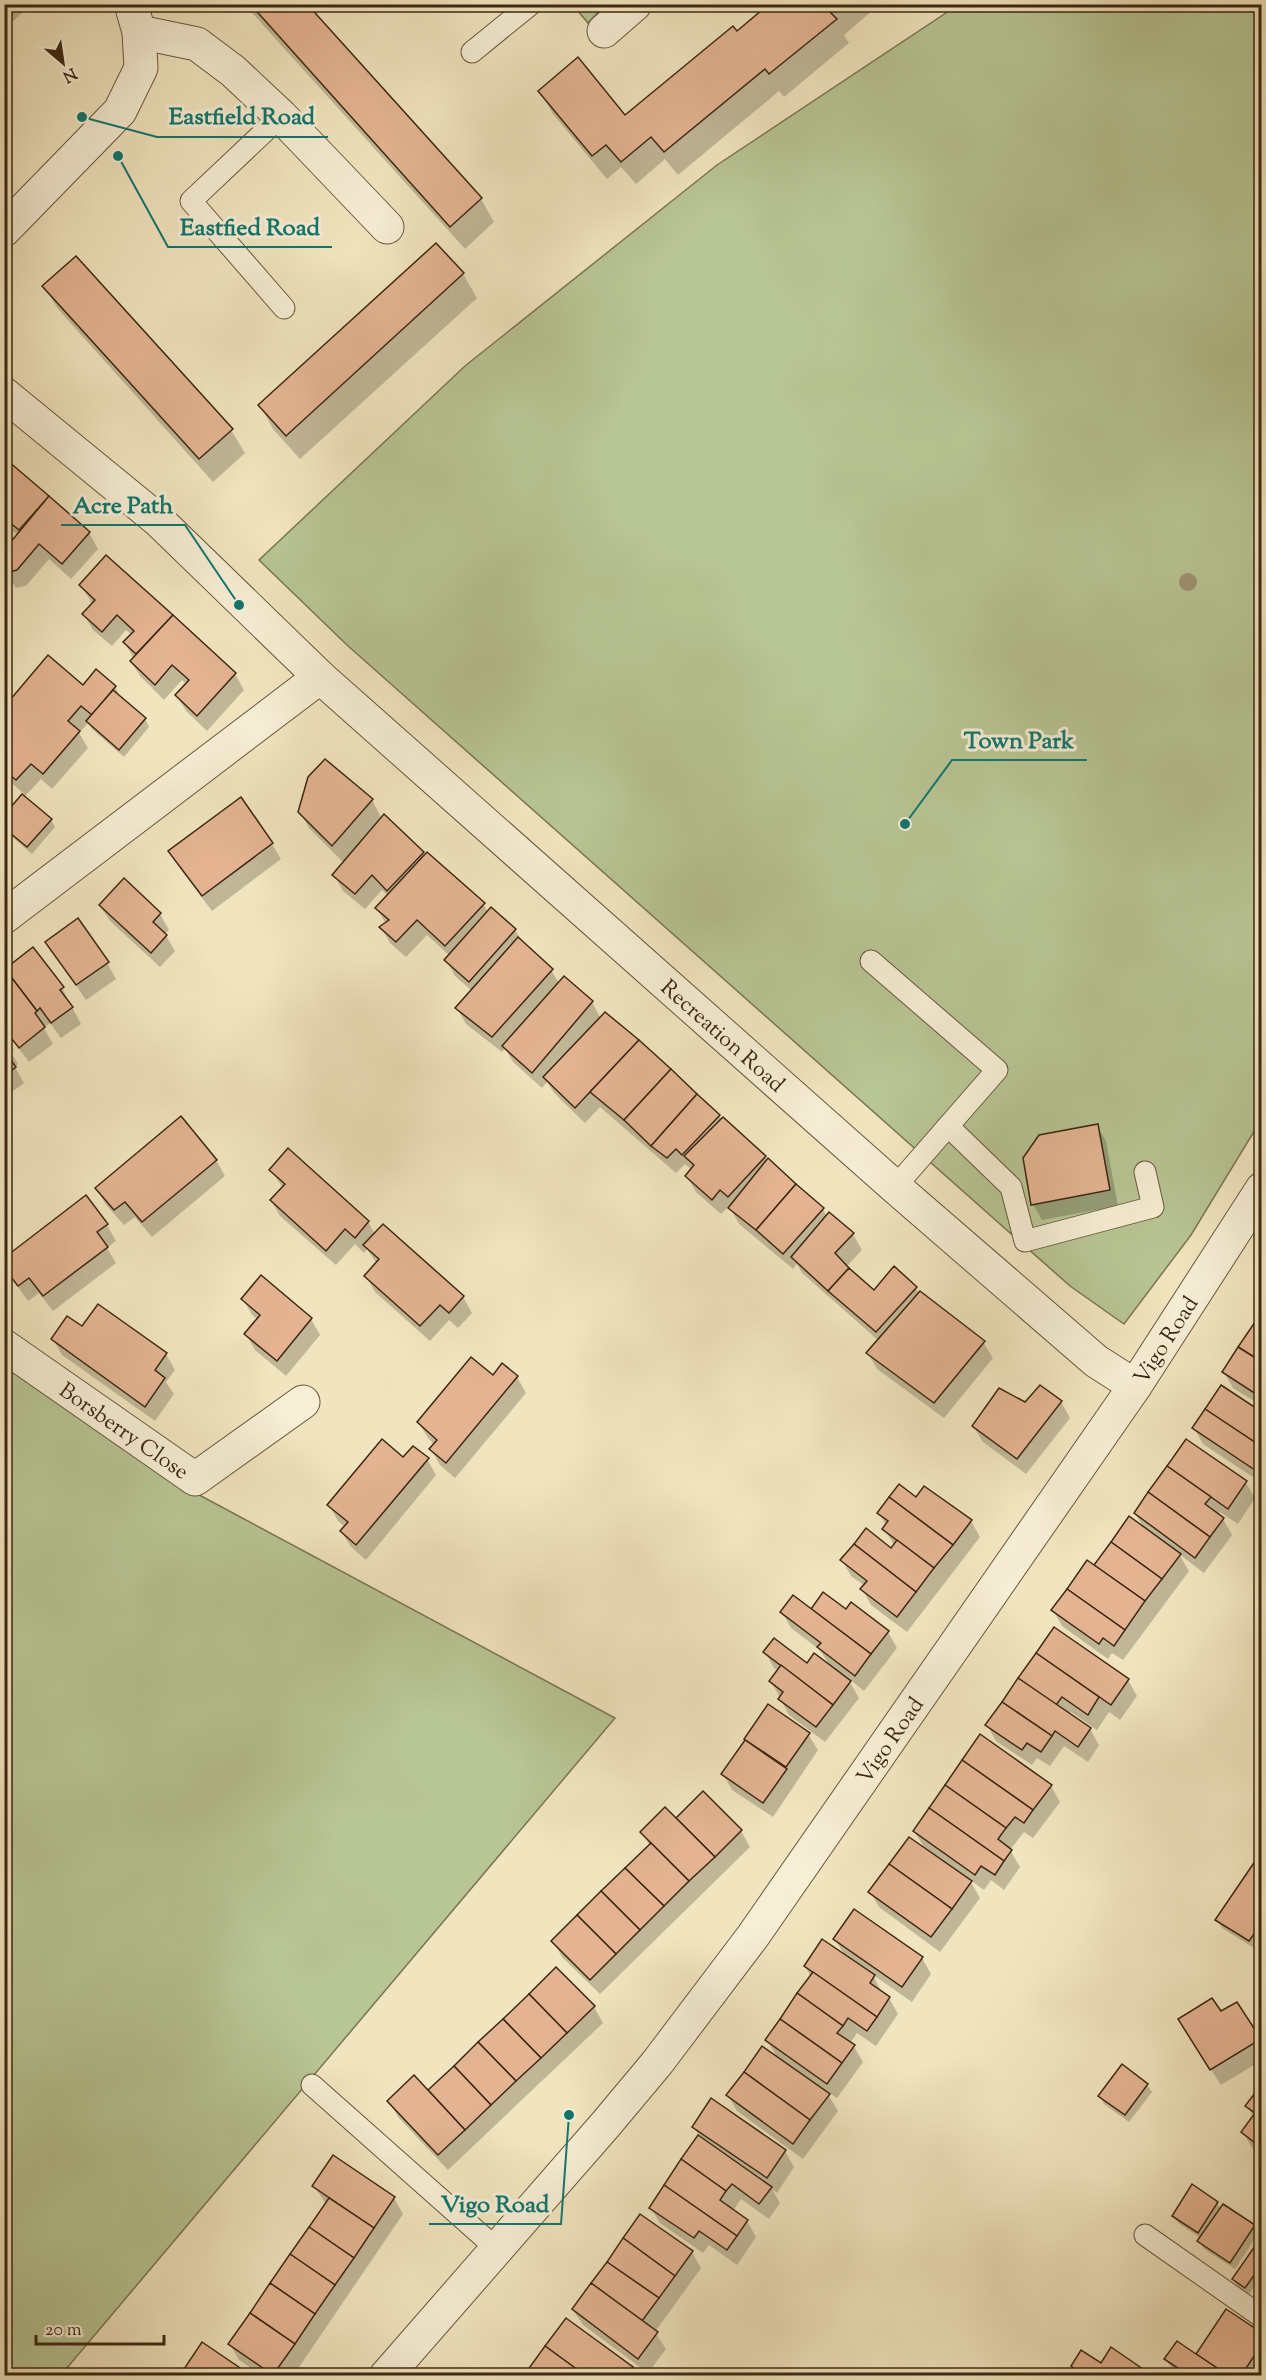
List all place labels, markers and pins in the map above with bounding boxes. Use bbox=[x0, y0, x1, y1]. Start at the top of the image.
callout: Eastfield Road bbox=[157, 95, 328, 137]
callout: Eastfied Road bbox=[168, 205, 332, 247]
callout: Acre Path bbox=[61, 483, 185, 525]
callout: Town Park bbox=[952, 718, 1087, 760]
callout: Vigo Road bbox=[429, 2182, 561, 2224]

